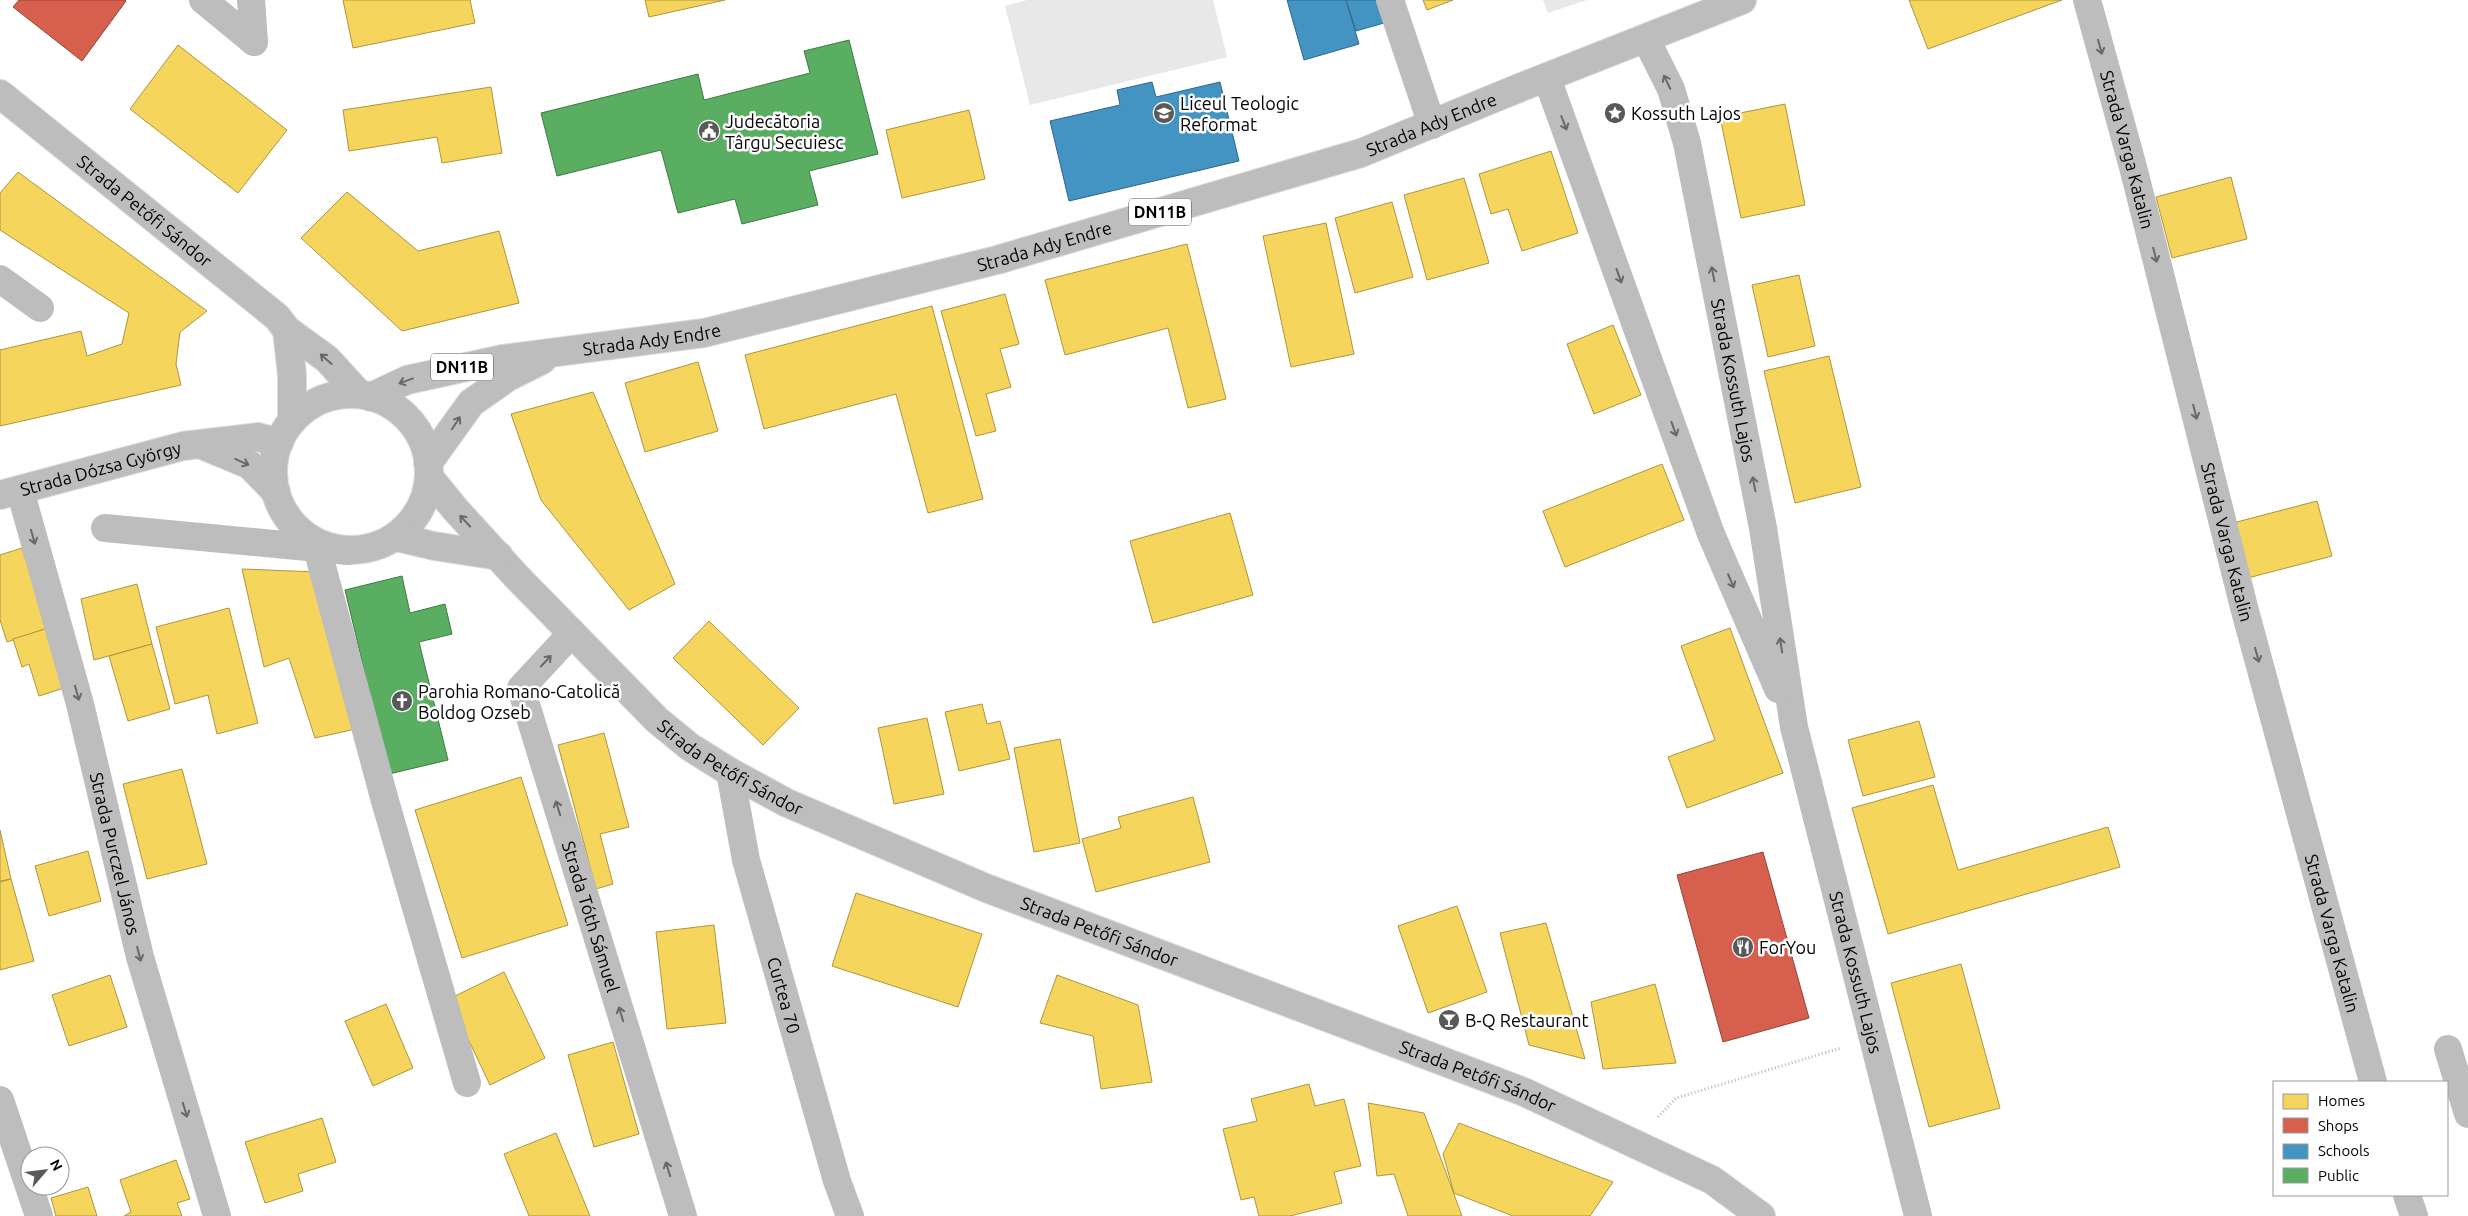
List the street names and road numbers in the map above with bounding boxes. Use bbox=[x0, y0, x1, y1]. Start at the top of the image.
street label: Strada Varga Katalin bbox=[2097, 68, 2158, 231]
street label: Strada Ady Endre bbox=[1363, 88, 1499, 160]
street label: Strada Petőfi Sándor bbox=[74, 151, 216, 271]
road number: DN11B bbox=[1129, 198, 1191, 226]
street label: Strada Ady Endre bbox=[975, 217, 1114, 275]
street label: Strada Kossuth Lajos bbox=[1708, 297, 1760, 464]
street label: Strada Ady Endre bbox=[581, 319, 723, 359]
road number: DN11B bbox=[431, 354, 493, 381]
street label: Strada Dózsa György bbox=[18, 437, 183, 499]
street label: Strada Varga Katalin bbox=[2198, 460, 2257, 624]
street label: Strada Petőfi Sándor bbox=[654, 715, 806, 819]
street label: Strada Purczel János bbox=[87, 770, 144, 937]
street label: Strada Tóth Sámuel bbox=[559, 839, 624, 995]
street label: Strada Varga Katalin bbox=[2301, 852, 2364, 1015]
street label: Strada Kossuth Lajos bbox=[1826, 889, 1886, 1055]
street label: Strada Petőfi Sándor bbox=[1018, 892, 1181, 970]
street label: Curtea 70 bbox=[764, 955, 805, 1036]
street label: Strada Petőfi Sándor bbox=[1397, 1036, 1560, 1116]

